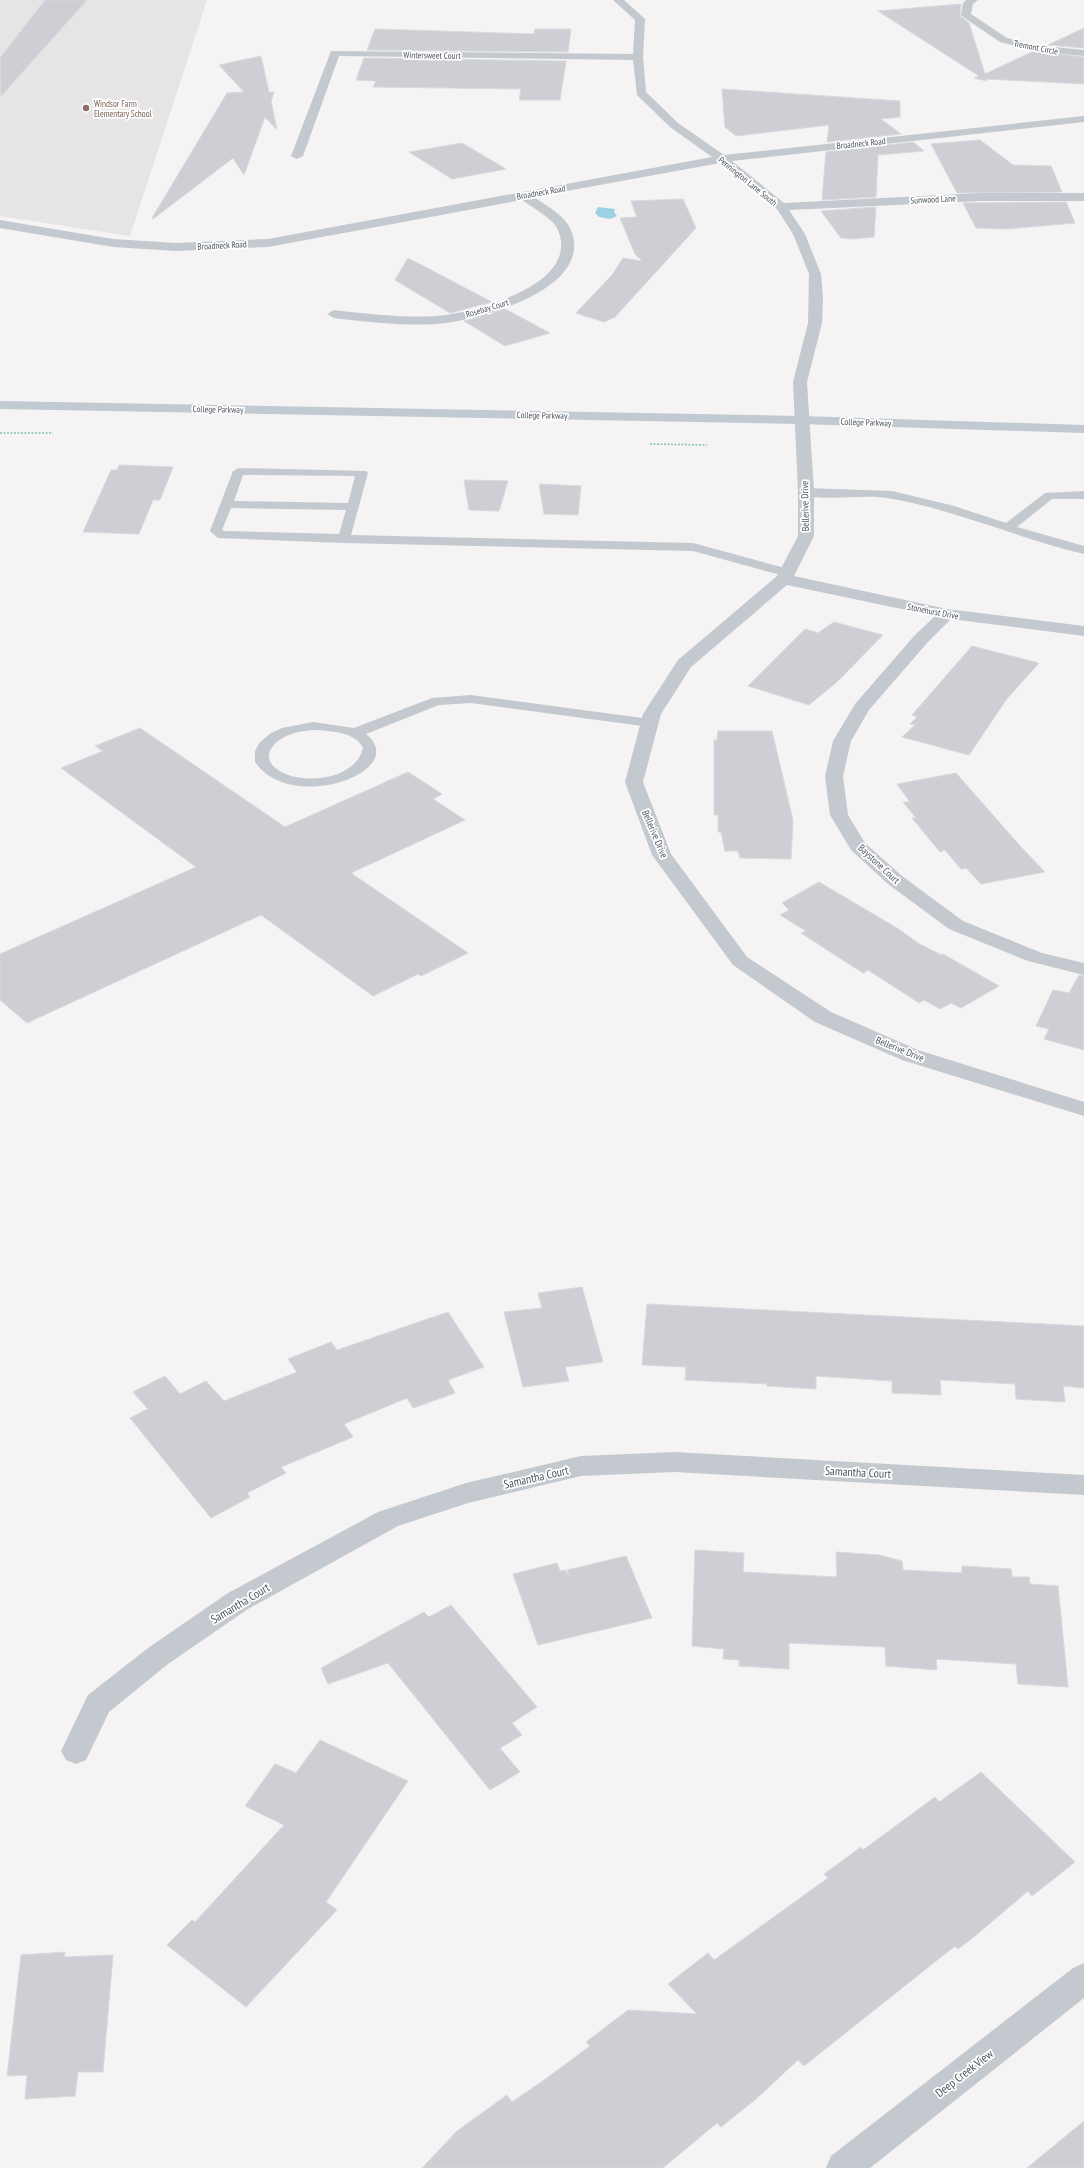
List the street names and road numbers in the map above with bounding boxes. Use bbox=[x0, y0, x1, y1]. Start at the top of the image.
street label: Tremont Circle bbox=[1013, 37, 1059, 57]
street label: Wintersweet Court bbox=[403, 49, 461, 61]
street label: Broadneck Road bbox=[836, 135, 886, 151]
street label: Pennington Lane South bbox=[716, 154, 780, 208]
street label: Broadneck Road bbox=[516, 182, 566, 202]
street label: Sunwood Lane bbox=[910, 192, 956, 206]
street label: Broadneck Road bbox=[197, 238, 247, 252]
street label: Rosebay Court bbox=[464, 296, 510, 320]
street label: College Parkway bbox=[193, 403, 244, 415]
street label: College Parkway bbox=[517, 409, 568, 421]
street label: College Parkway bbox=[840, 416, 892, 428]
street label: Bellerive Drive bbox=[798, 480, 812, 532]
street label: Stonehurst Drive bbox=[906, 601, 960, 621]
street label: Bellerive Drive bbox=[639, 808, 671, 860]
street label: Baystone Court bbox=[855, 841, 903, 887]
street label: Bellerive Drive bbox=[874, 1033, 926, 1065]
street label: Samantha Court bbox=[502, 1462, 571, 1492]
street label: Samantha Court bbox=[825, 1463, 892, 1481]
street label: Samantha Court bbox=[208, 1579, 273, 1626]
street label: Deep Creek View bbox=[932, 2045, 997, 2100]

